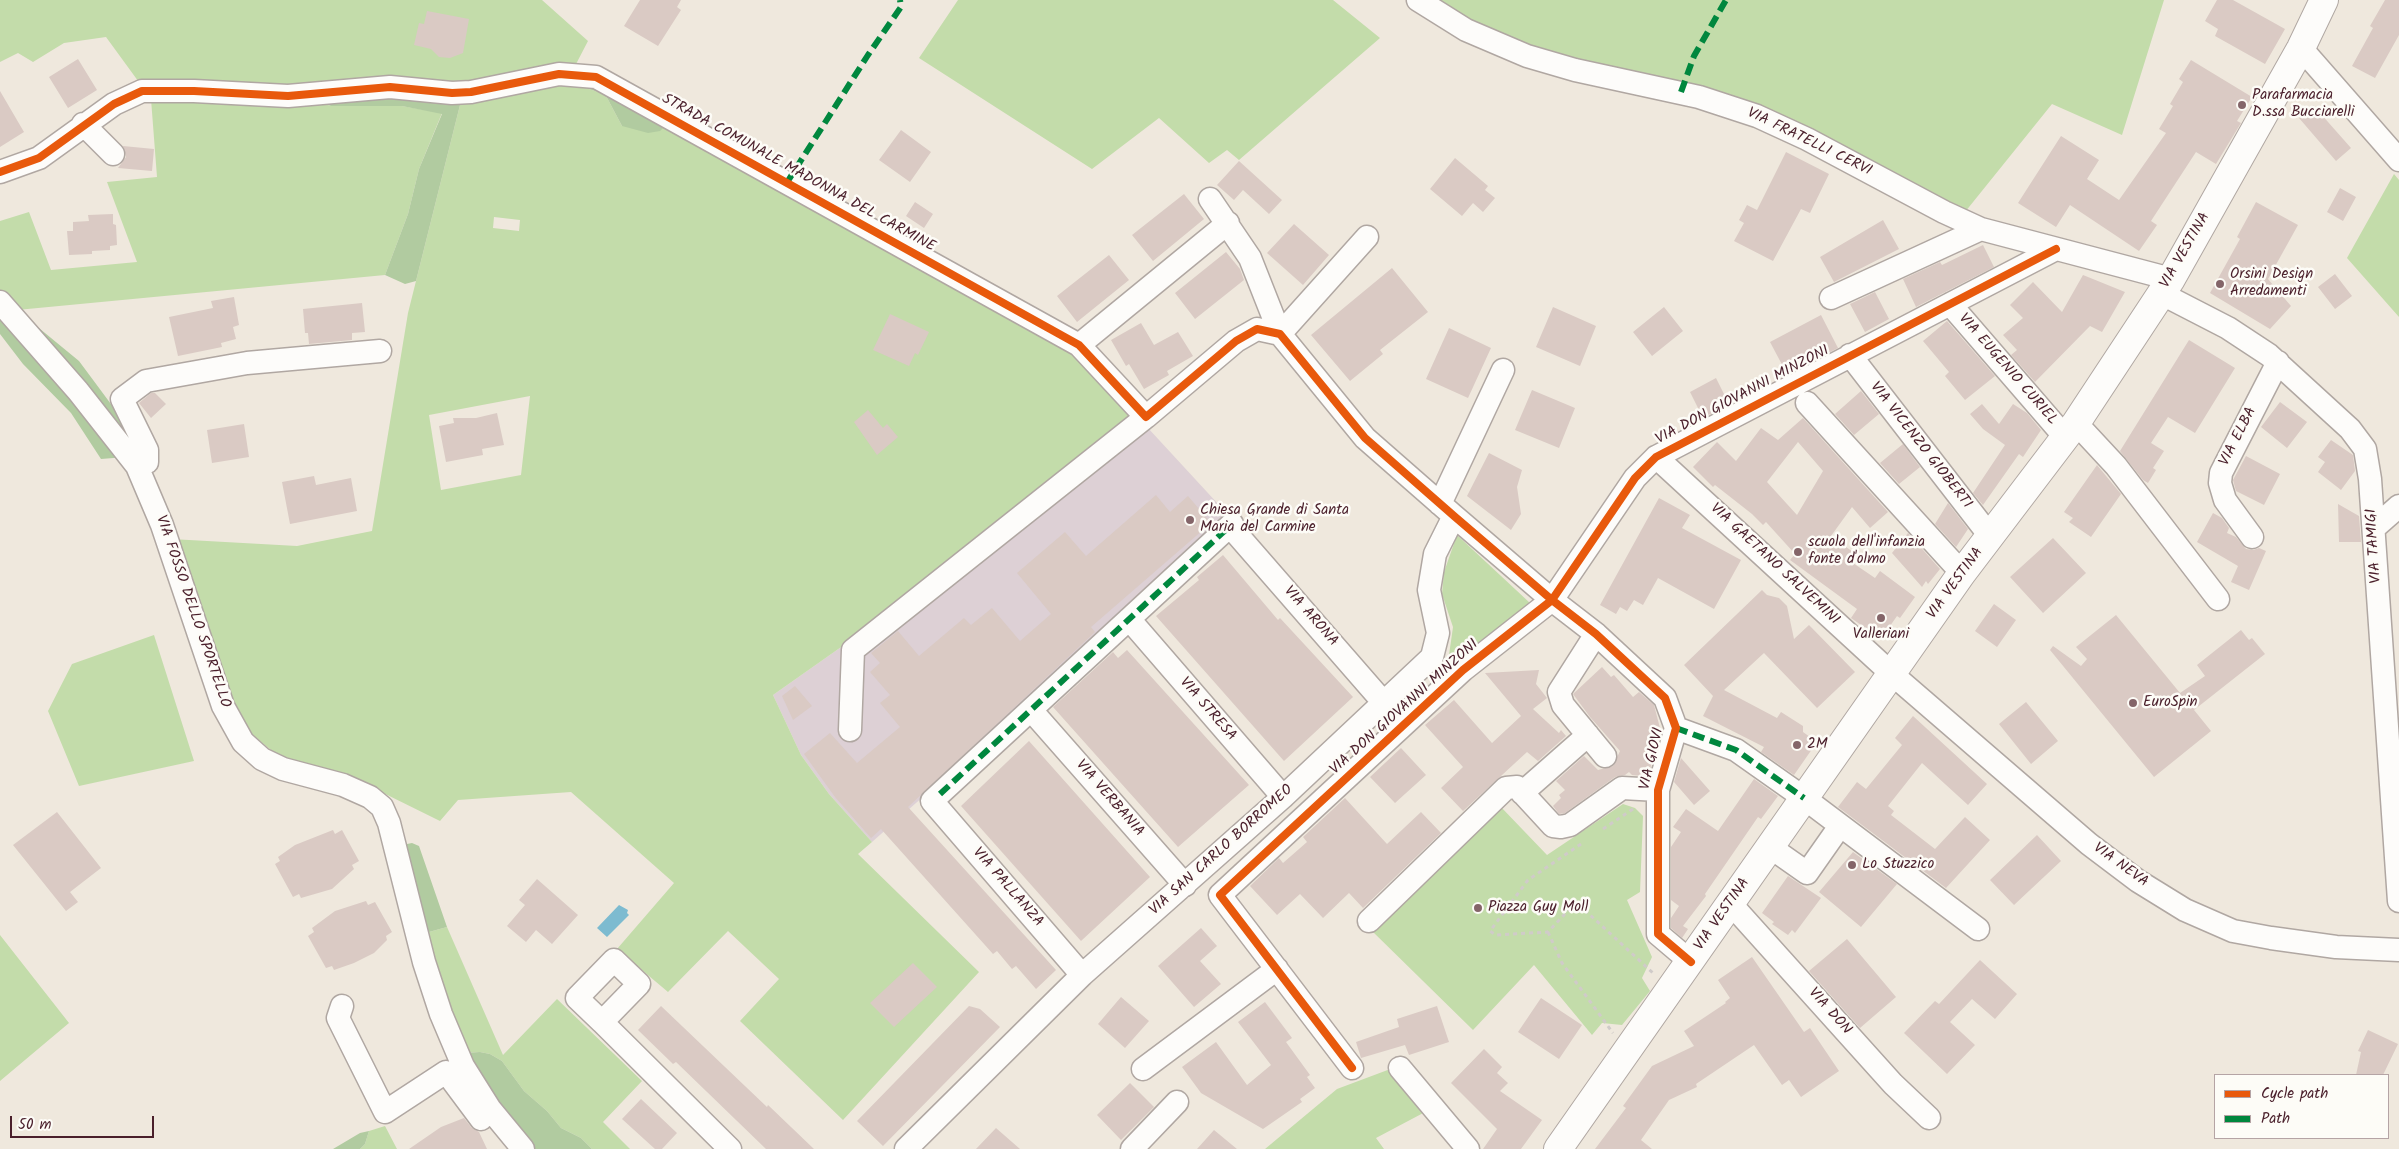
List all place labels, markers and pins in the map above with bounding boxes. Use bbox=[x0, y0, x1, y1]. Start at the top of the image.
place label: Parafarmacia D.ssa Bucciarelli bbox=[2252, 87, 2354, 122]
marker: Parafarmacia D.ssa Bucciarelli bbox=[2236, 99, 2248, 111]
place label: Orsini Design Arredamenti bbox=[2230, 266, 2313, 301]
marker: Orsini Design Arredamenti bbox=[2214, 278, 2226, 290]
place label: Chiesa Grande di Santa Maria del Carmine bbox=[1200, 502, 1349, 537]
marker: Chiesa Grande di Santa Maria del Carmine bbox=[1184, 514, 1196, 526]
place label: scuola dell'infanzia fonte d'olmo bbox=[1808, 534, 1925, 569]
marker: scuola dell'infanzia fonte d'olmo bbox=[1792, 546, 1804, 558]
marker: Valleriani bbox=[1875, 612, 1887, 624]
place label: Valleriani bbox=[1853, 626, 1909, 644]
place label: EuroSpin bbox=[2143, 694, 2197, 712]
marker: EuroSpin bbox=[2127, 697, 2139, 709]
place label: 2M bbox=[1807, 736, 1828, 754]
marker: 2M bbox=[1791, 739, 1803, 751]
place label: Lo Stuzzico bbox=[1862, 856, 1934, 874]
marker: Lo Stuzzico bbox=[1846, 859, 1858, 871]
place label: Piazza Guy Moll bbox=[1488, 899, 1588, 917]
marker: Piazza Guy Moll bbox=[1472, 902, 1484, 914]

